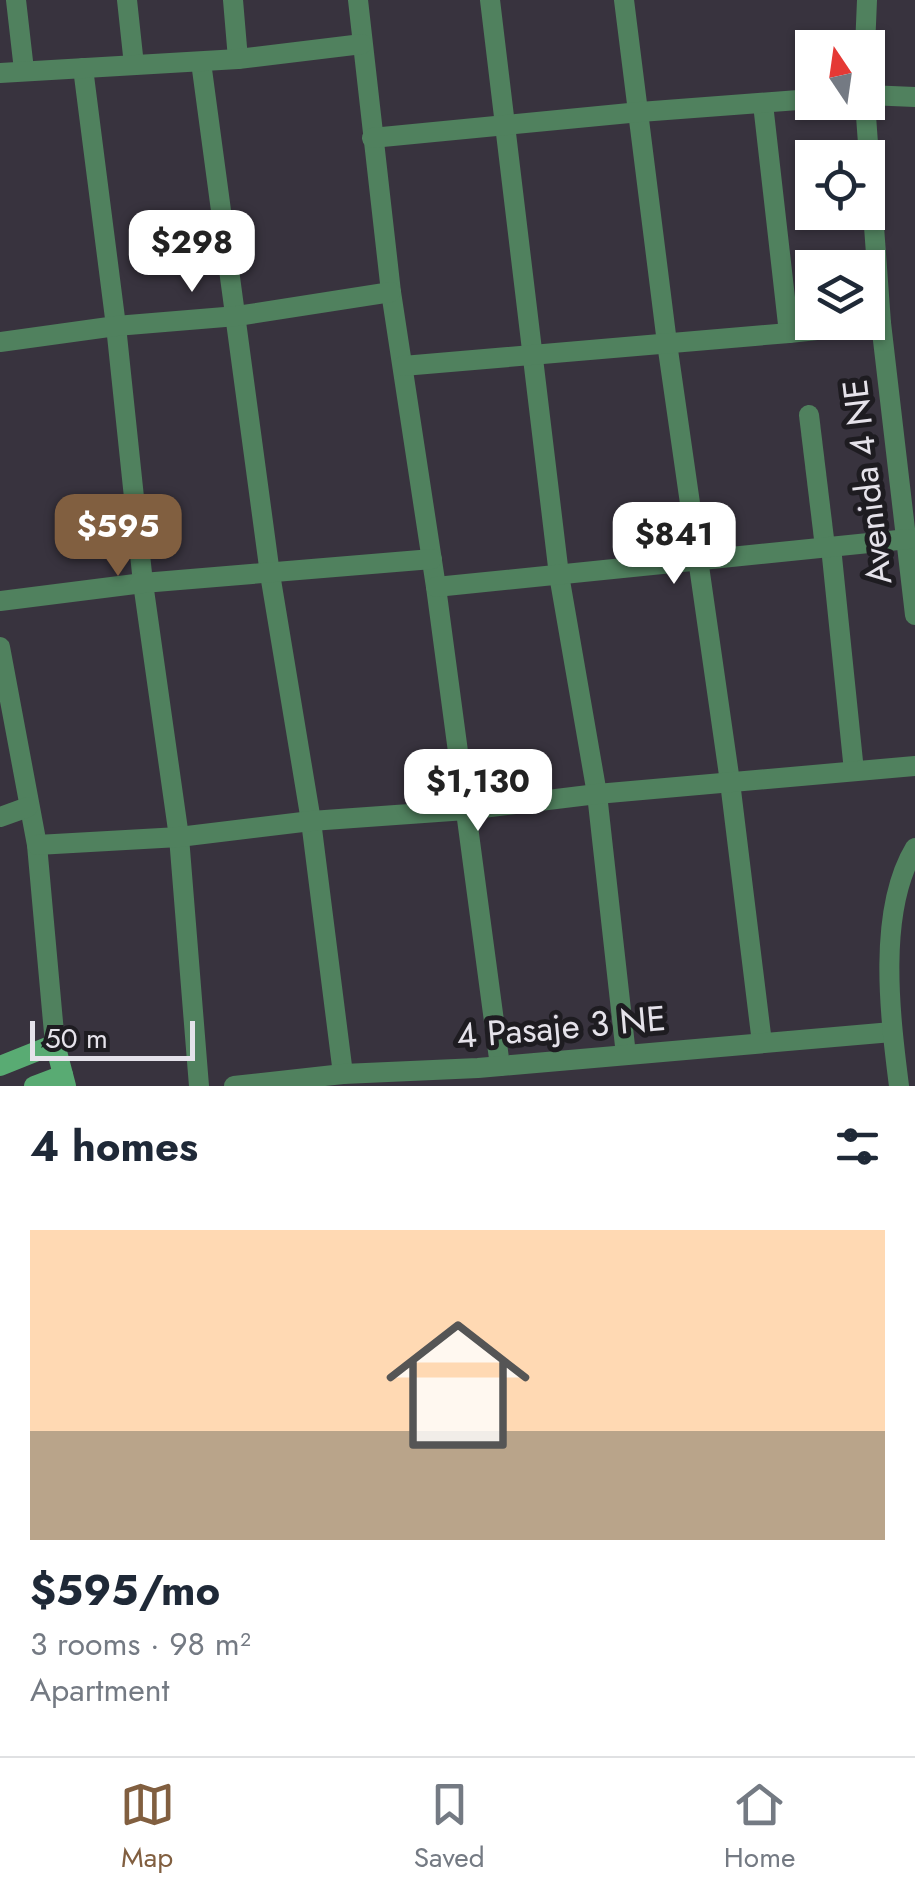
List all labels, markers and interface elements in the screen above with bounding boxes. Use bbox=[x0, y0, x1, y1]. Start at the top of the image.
north arrow bbox=[795, 30, 885, 120]
map controls bbox=[795, 30, 885, 340]
button: locate bbox=[795, 140, 885, 230]
pin: $298 bbox=[133, 210, 251, 295]
text: $298 bbox=[151, 219, 233, 265]
button: layers bbox=[795, 250, 885, 340]
street label: Avenida 4 NE bbox=[830, 377, 904, 587]
pin: $595 bbox=[59, 494, 177, 579]
pin: $841 bbox=[615, 502, 733, 587]
text: $595 bbox=[77, 503, 159, 549]
text: $841 bbox=[635, 511, 713, 557]
pin: $1,130 bbox=[397, 749, 559, 834]
text: $1,130 bbox=[426, 758, 530, 804]
street label: 4 Pasaje 3 NE bbox=[454, 993, 668, 1061]
scale bar bbox=[30, 1016, 195, 1060]
text: 50 m bbox=[45, 1018, 108, 1059]
text: 4 homes bbox=[30, 1116, 198, 1177]
icon: filters bbox=[830, 1119, 885, 1174]
icon: home bbox=[368, 1295, 548, 1475]
text: $595/mo bbox=[30, 1560, 220, 1621]
text: 3 rooms · 98 m² bbox=[30, 1621, 251, 1667]
text: Apartment bbox=[30, 1667, 169, 1713]
tab: Map bbox=[120, 1777, 175, 1878]
tab: Saved bbox=[414, 1777, 485, 1878]
tab: Home bbox=[724, 1777, 795, 1878]

